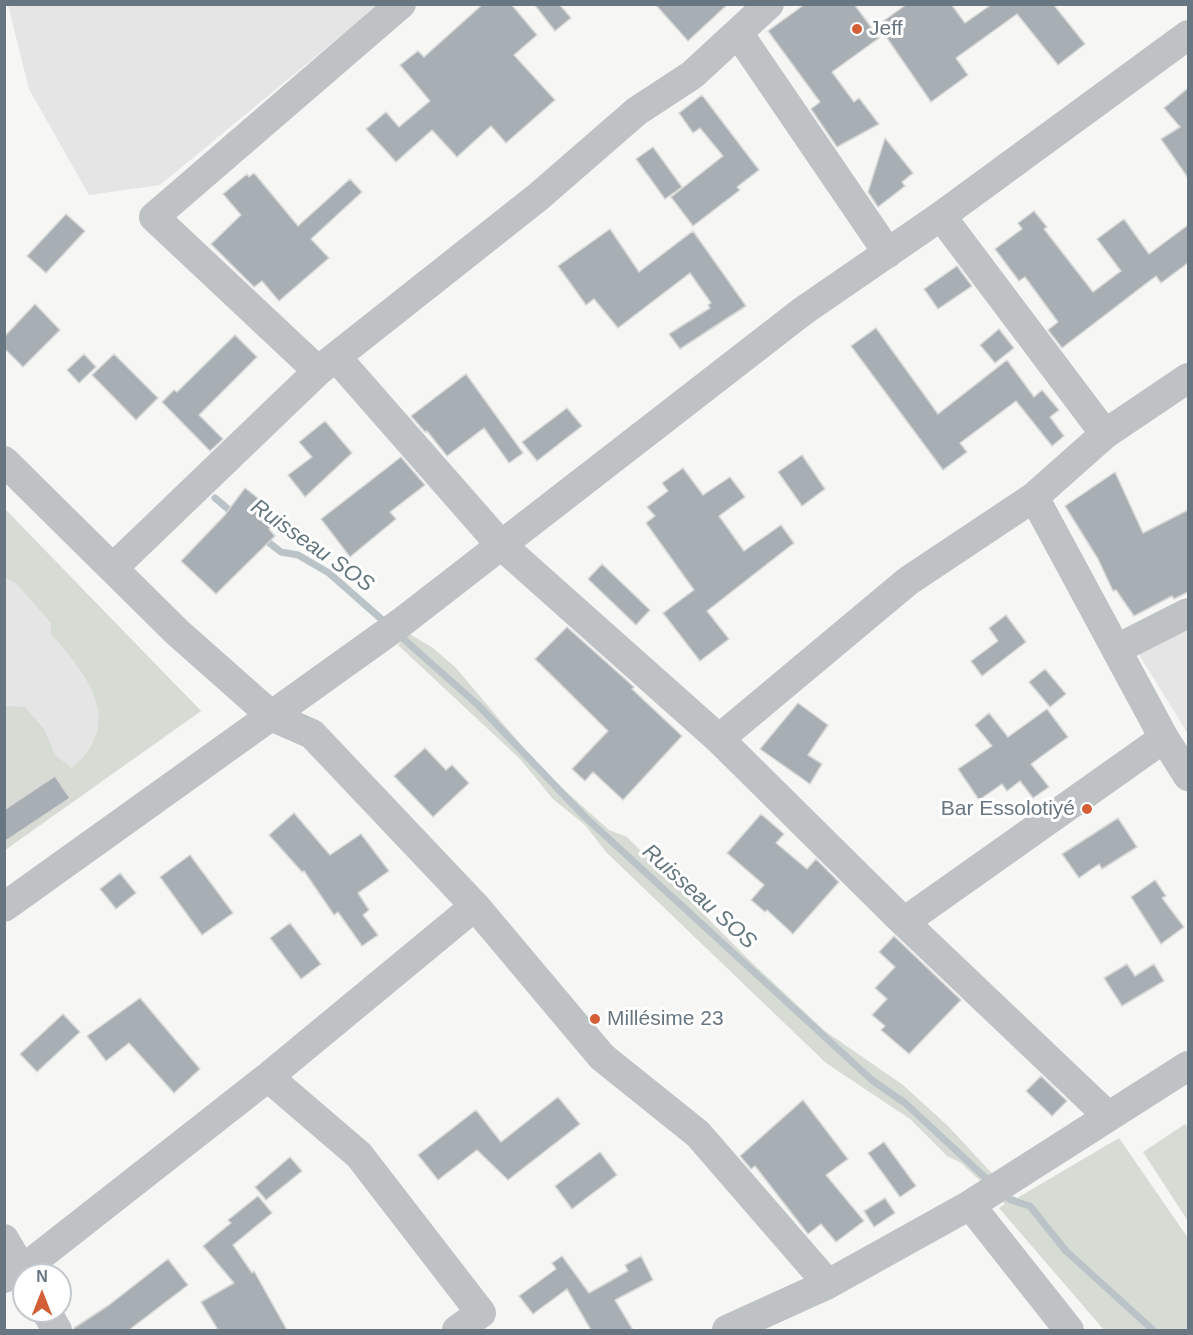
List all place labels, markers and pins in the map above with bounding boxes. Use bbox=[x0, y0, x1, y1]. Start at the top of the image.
place label: Jeff bbox=[869, 16, 902, 42]
marker: Jeff bbox=[850, 22, 864, 36]
place label: Bar Essolotiyé bbox=[941, 796, 1075, 822]
marker: Bar Essolotiyé bbox=[1080, 802, 1094, 816]
place label: Millésime 23 bbox=[607, 1006, 724, 1032]
marker: Millésime 23 bbox=[588, 1012, 602, 1026]

